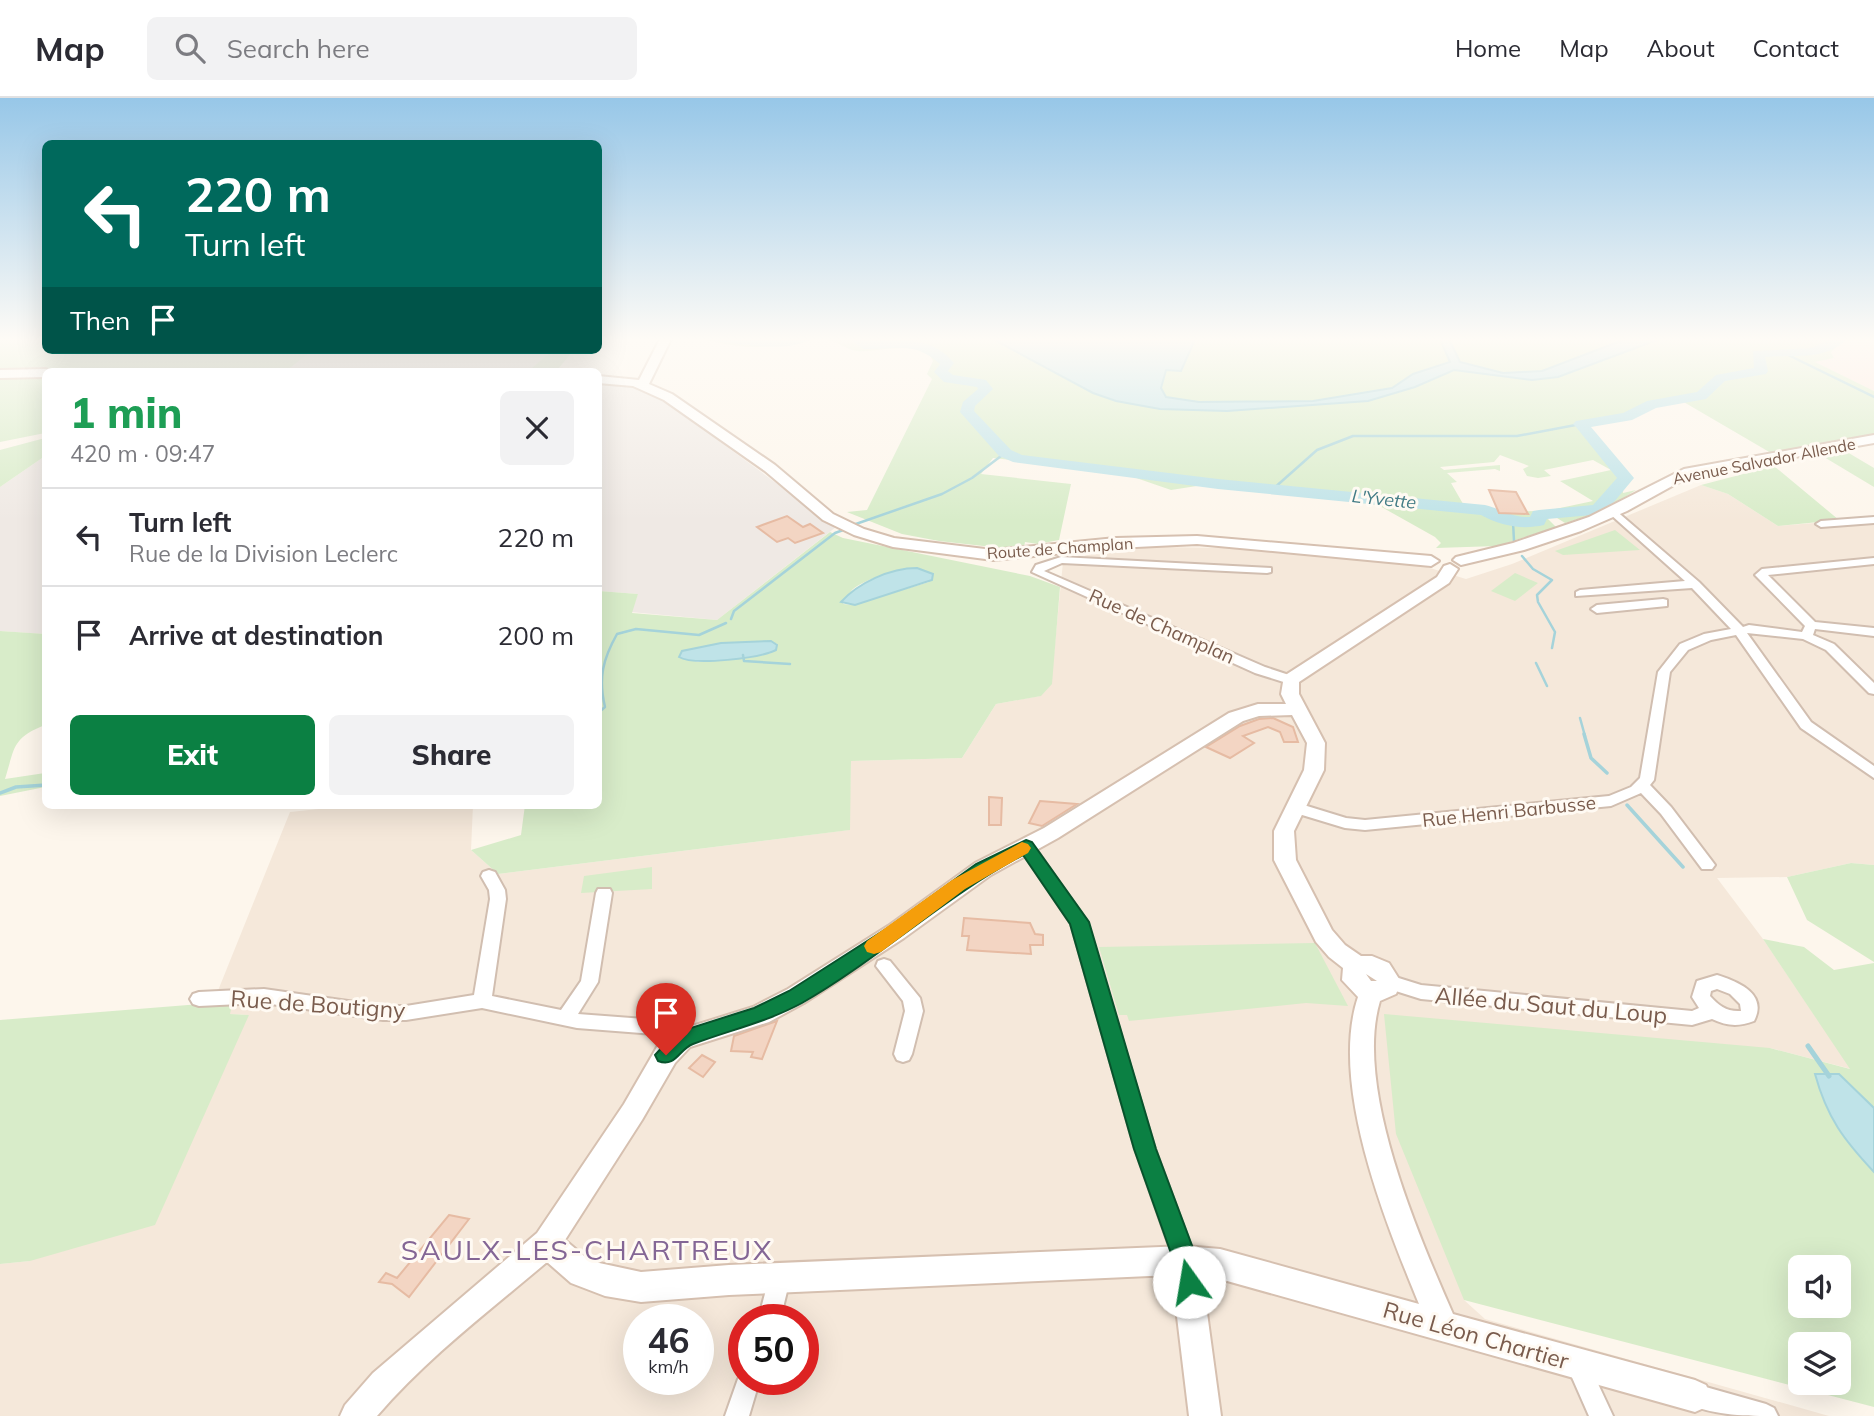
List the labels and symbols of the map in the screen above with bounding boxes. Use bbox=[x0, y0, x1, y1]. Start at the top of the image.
street label: Avenue Salvador Allende bbox=[1671, 433, 1857, 489]
water label: L'Yvette bbox=[1351, 484, 1418, 514]
street label: Route de Champlan bbox=[986, 533, 1134, 563]
street label: Rue de Champlan bbox=[1086, 583, 1238, 669]
street label: Rue Henri Barbusse bbox=[1421, 790, 1597, 832]
street label: Allée du Saut du Loup bbox=[1434, 980, 1668, 1030]
street label: Rue de Boutigny bbox=[230, 983, 406, 1025]
pin bbox=[636, 983, 696, 1055]
district label: SAULX-LES-CHARTREUX bbox=[401, 1232, 773, 1267]
position arrow bbox=[1152, 1245, 1226, 1319]
street label: Rue Léon Chartier bbox=[1380, 1295, 1573, 1376]
speed limit sign: 50 bbox=[728, 1304, 819, 1395]

